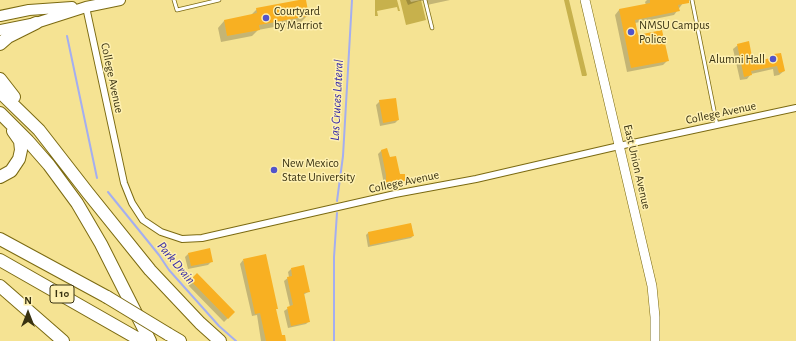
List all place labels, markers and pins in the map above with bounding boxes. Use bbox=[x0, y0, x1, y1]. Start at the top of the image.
place label: Courtyard by Marriot bbox=[274, 4, 322, 32]
marker: Courtyard by Marriot bbox=[261, 13, 271, 23]
place label: NMSU Campus Police bbox=[639, 18, 710, 46]
marker: NMSU Campus Police bbox=[626, 27, 636, 37]
place label: Alumni Hall bbox=[709, 52, 765, 66]
marker: Alumni Hall bbox=[768, 54, 778, 64]
place label: New Mexico State University bbox=[282, 156, 355, 184]
marker: New Mexico State University bbox=[269, 165, 279, 175]

